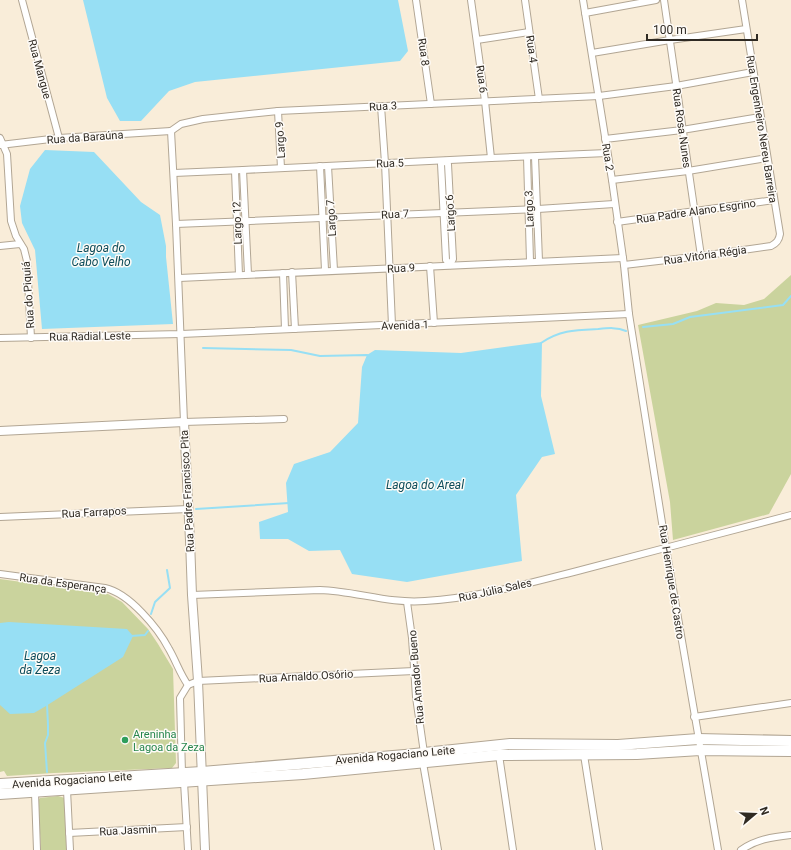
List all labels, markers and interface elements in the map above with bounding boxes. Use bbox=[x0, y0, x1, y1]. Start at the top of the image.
scale bar bbox=[647, 16, 757, 42]
text: 100 m bbox=[653, 23, 687, 37]
street label: Rua 4 bbox=[523, 34, 540, 64]
street label: Rua 8 bbox=[415, 37, 432, 67]
street label: Rua Mangue bbox=[25, 38, 54, 101]
street label: Rua Engenheiro Nereu Barreira bbox=[743, 54, 780, 204]
street label: Rua 6 bbox=[473, 64, 490, 94]
street label: Rua Rosa Nunes bbox=[669, 87, 694, 169]
street label: Rua 3 bbox=[369, 99, 397, 114]
street label: Largo 9 bbox=[273, 121, 288, 159]
street label: Rua da Baraúna bbox=[46, 128, 124, 147]
street label: Rua 2 bbox=[599, 142, 616, 172]
street label: Rua 5 bbox=[376, 157, 404, 170]
street label: Largo 3 bbox=[522, 190, 537, 228]
street label: Largo 6 bbox=[443, 194, 458, 232]
street label: Rua Padre Alano Esgrino bbox=[635, 197, 757, 226]
street label: Largo 7 bbox=[324, 199, 339, 237]
street label: Largo 12 bbox=[230, 201, 245, 245]
street label: Rua 7 bbox=[381, 207, 409, 222]
water label: Lagoa do Cabo Velho bbox=[71, 241, 131, 269]
street label: Rua Vitória Régia bbox=[663, 243, 747, 268]
street label: Rua do Piquiá bbox=[20, 261, 37, 329]
street label: Rua 9 bbox=[387, 261, 415, 276]
street label: Avenida 1 bbox=[381, 318, 429, 333]
street label: Rua Radial Leste bbox=[49, 329, 131, 344]
street label: Rua Padre Francisco Pita bbox=[178, 430, 197, 552]
water label: Lagoa do Areal bbox=[386, 478, 464, 492]
street label: Rua Farrapos bbox=[61, 504, 127, 521]
street label: Rua Henrique de Castro bbox=[656, 524, 687, 640]
street label: Rua da Esperança bbox=[19, 571, 107, 596]
street label: Rua Júlia Sales bbox=[457, 576, 533, 605]
street label: Rua Amador Bueno bbox=[406, 629, 427, 725]
water label: Lagoa da Zeza bbox=[20, 649, 60, 677]
street label: Rua Arnaldo Osório bbox=[258, 668, 354, 685]
place label: Areninha Lagoa da Zeza bbox=[133, 728, 205, 754]
marker: Areninha Lagoa da Zeza bbox=[120, 735, 130, 745]
street label: Avenida Rogaciano Leite bbox=[335, 744, 456, 767]
street label: Avenida Rogaciano Leite bbox=[12, 770, 133, 791]
north arrow bbox=[735, 794, 775, 834]
text: N bbox=[757, 805, 771, 817]
street label: Rua Jasmin bbox=[99, 822, 157, 838]

